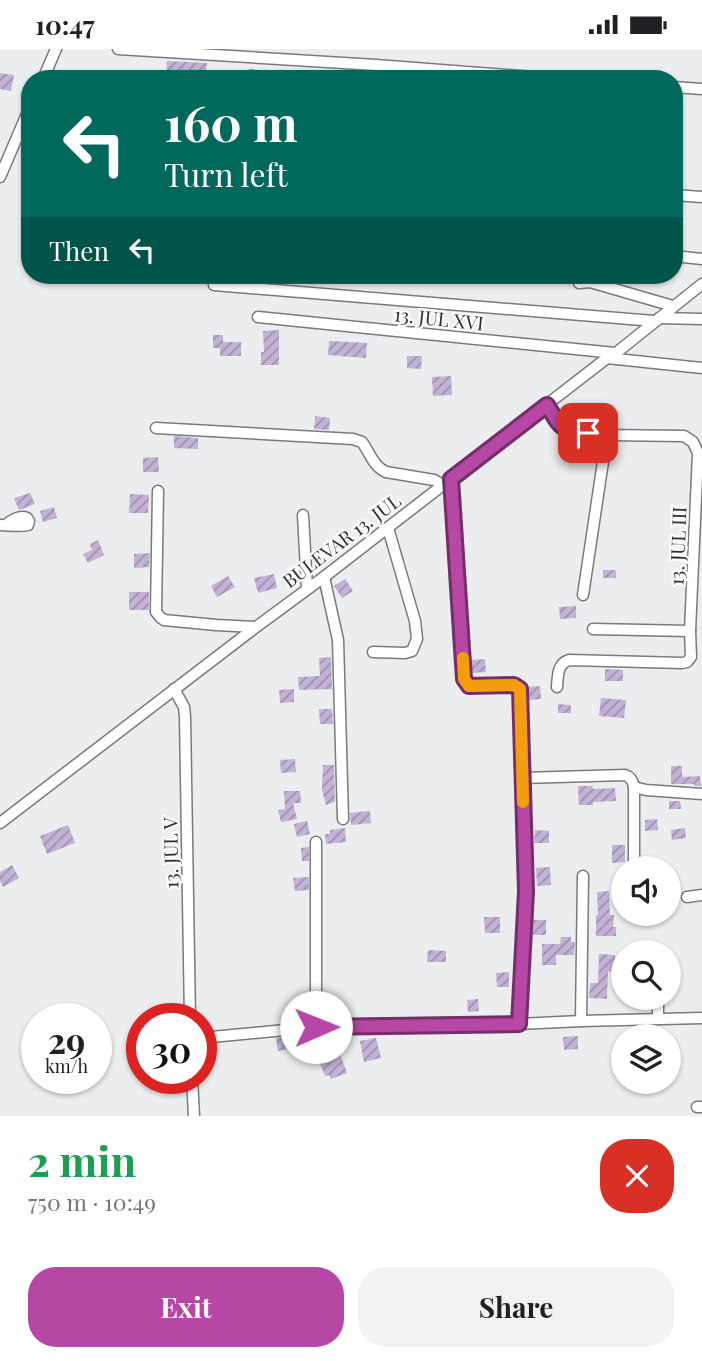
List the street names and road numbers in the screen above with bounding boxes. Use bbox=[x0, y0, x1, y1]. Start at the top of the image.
street label: 13. JUL XVI bbox=[393, 300, 485, 336]
street label: BULEVAR 13. JUL bbox=[277, 487, 405, 593]
street label: 13. JUL III bbox=[663, 506, 691, 586]
street label: 13. JUL V bbox=[156, 816, 184, 889]

